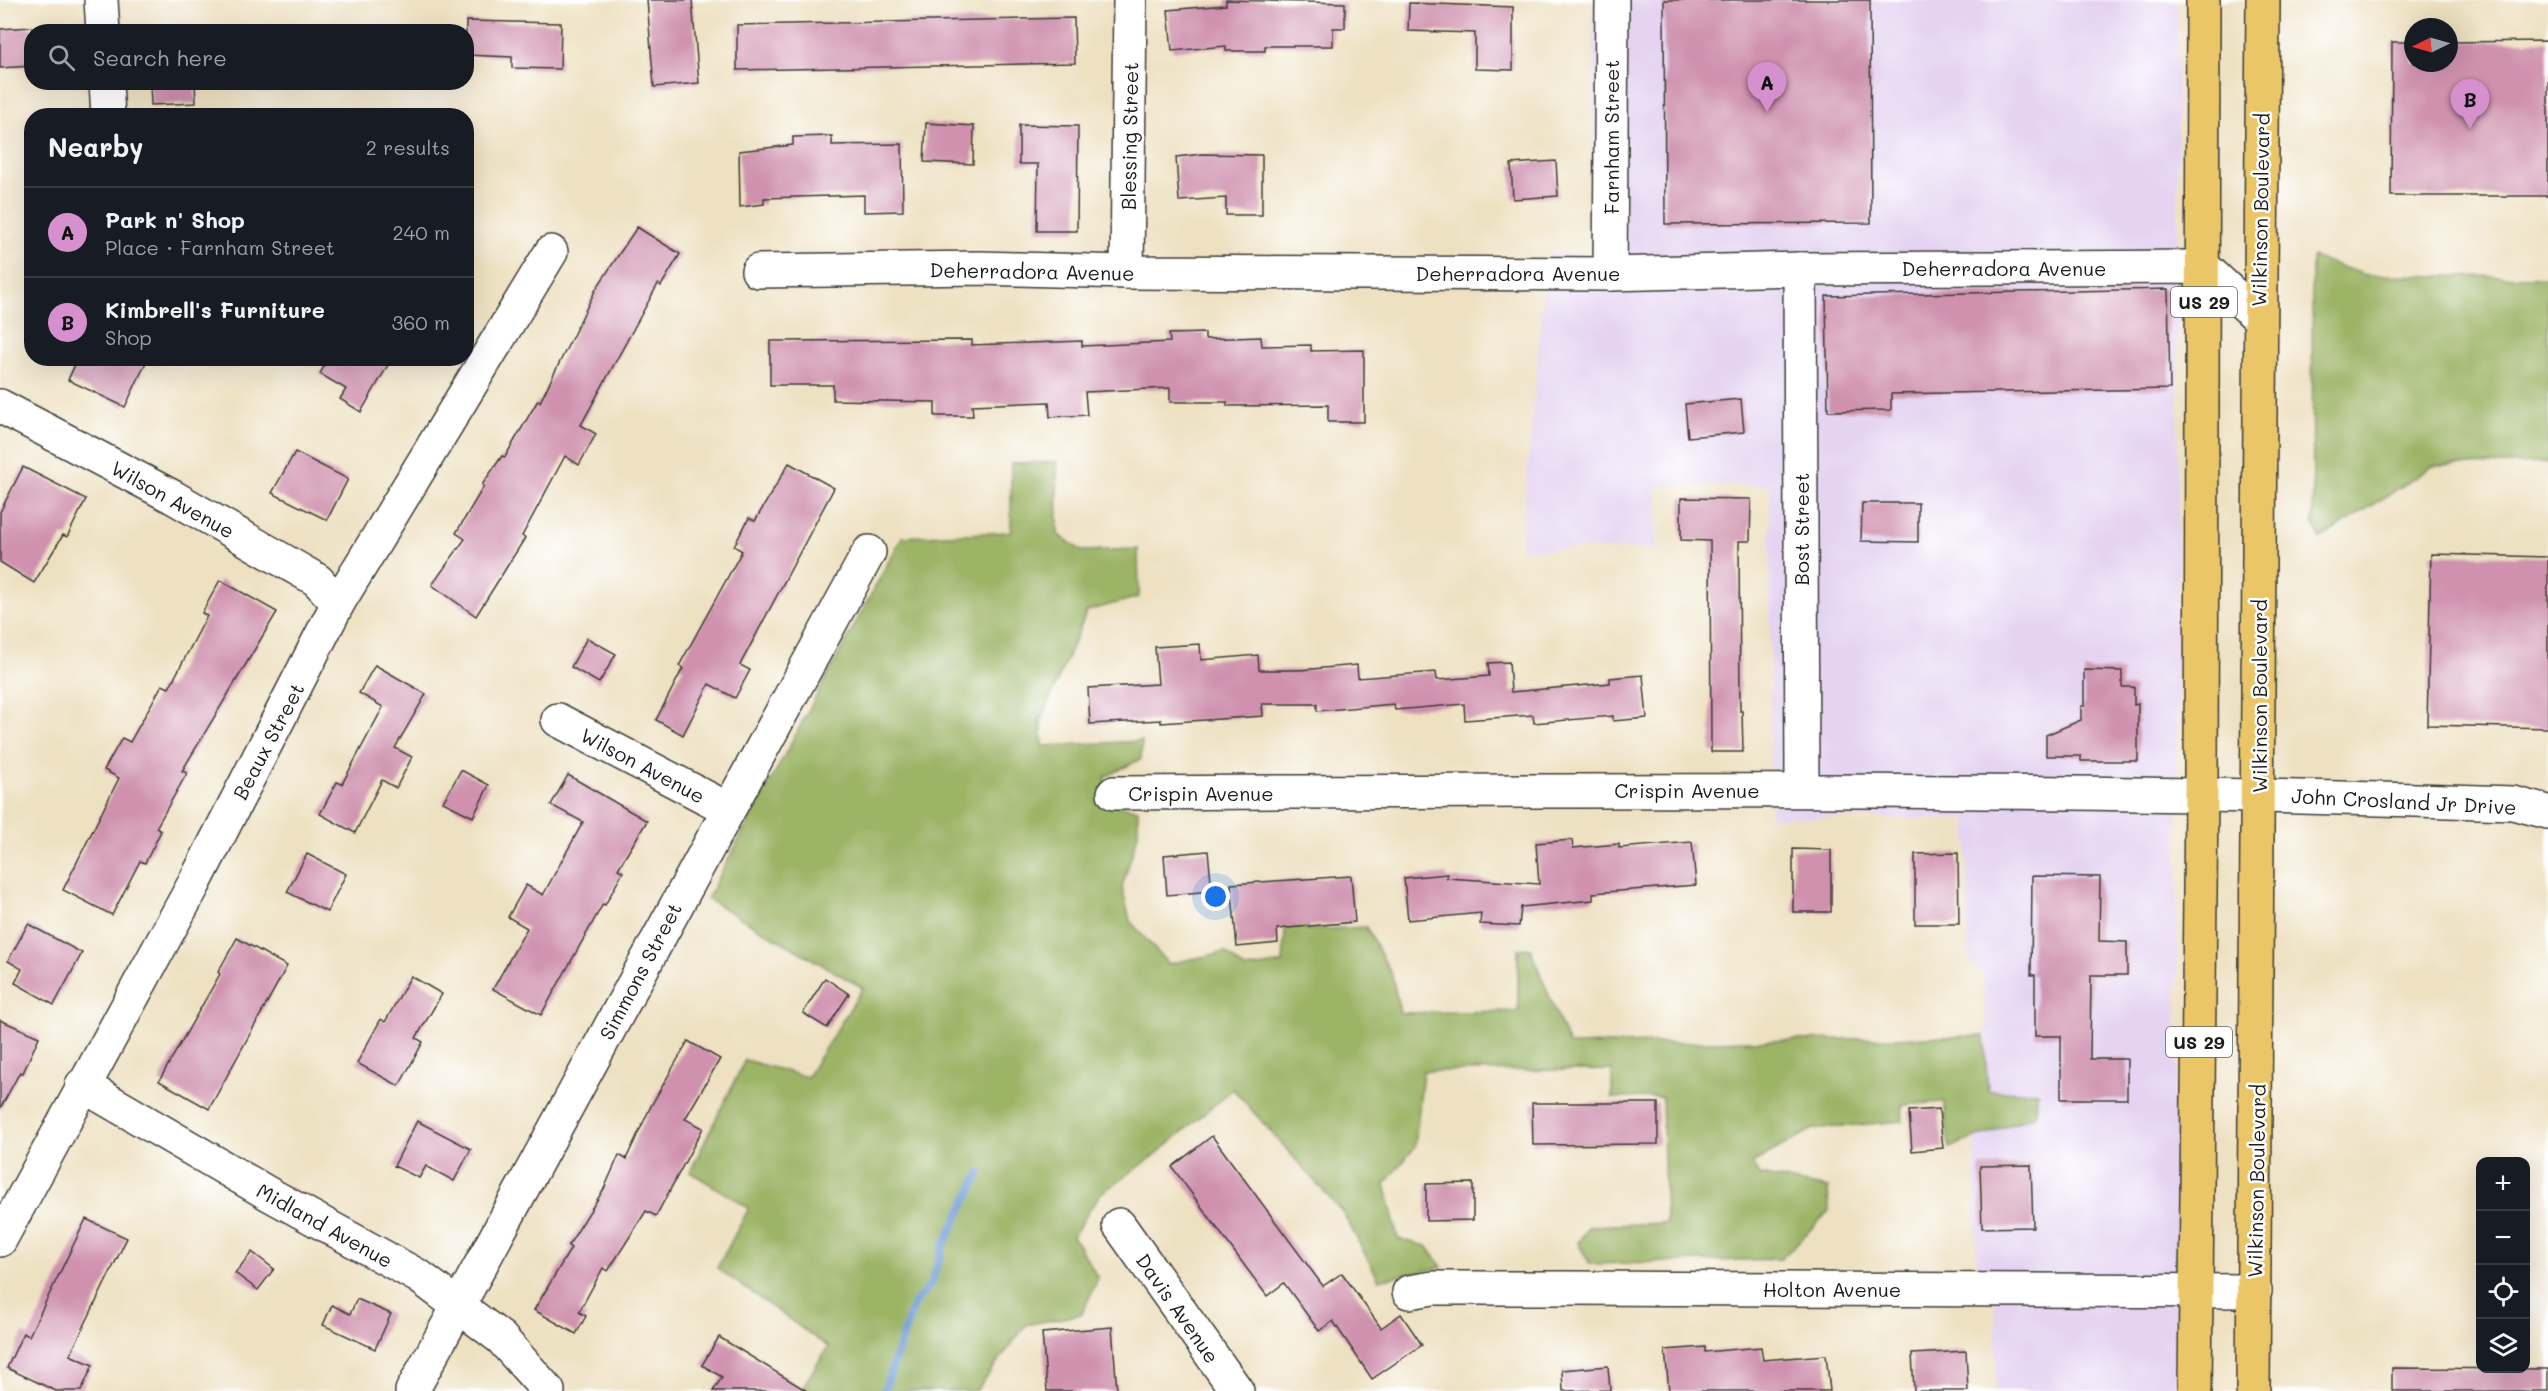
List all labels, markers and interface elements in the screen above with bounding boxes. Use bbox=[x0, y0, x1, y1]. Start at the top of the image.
north arrow bbox=[2404, 18, 2458, 72]
search box bbox=[24, 24, 474, 90]
icon: search bbox=[45, 41, 78, 74]
text: Search here bbox=[93, 43, 227, 72]
street label: Farnham Street bbox=[1598, 60, 1624, 214]
street label: Blessing Street bbox=[1115, 62, 1143, 210]
pin: A bbox=[1748, 63, 1786, 112]
pin: B bbox=[2450, 80, 2490, 129]
street label: Wilkinson Boulevard bbox=[2245, 113, 2275, 307]
text: Nearby bbox=[48, 130, 143, 164]
text: 2 results bbox=[366, 134, 450, 160]
text: Park n' Shop bbox=[105, 205, 245, 234]
text: A bbox=[61, 219, 74, 245]
text: 240 m bbox=[392, 219, 450, 245]
text: Place · Farnham Street bbox=[105, 234, 335, 260]
street label: Deherradora Avenue bbox=[1902, 255, 2106, 281]
street label: Deherradora Avenue bbox=[929, 256, 1135, 286]
street label: Deherradora Avenue bbox=[1416, 260, 1620, 286]
road number: US 29 bbox=[2171, 287, 2237, 317]
text: Kimbrell's Furniture bbox=[105, 295, 325, 324]
text: B bbox=[61, 309, 74, 335]
text: 360 m bbox=[392, 309, 450, 335]
text: Shop bbox=[105, 324, 152, 350]
street label: Wilson Avenue bbox=[107, 454, 239, 544]
street label: Bost Street bbox=[1788, 473, 1814, 585]
street label: Wilkinson Boulevard bbox=[2246, 599, 2272, 793]
street label: Beaux Street bbox=[226, 678, 310, 804]
street label: Wilson Avenue bbox=[576, 721, 710, 809]
street label: Crispin Avenue bbox=[1614, 777, 1760, 803]
street label: Crispin Avenue bbox=[1128, 780, 1274, 806]
street label: John Crosland Jr Drive bbox=[2291, 782, 2517, 820]
your location bbox=[1201, 882, 1230, 911]
street label: Simmons Street bbox=[593, 898, 687, 1044]
road number: US 29 bbox=[2166, 1027, 2232, 1057]
street label: Wilkinson Boulevard bbox=[2241, 1084, 2271, 1278]
map controls bbox=[2476, 1157, 2530, 1373]
button: + bbox=[2476, 1157, 2530, 1211]
street label: Midland Avenue bbox=[252, 1177, 398, 1273]
button: − bbox=[2476, 1211, 2530, 1265]
street label: Davis Avenue bbox=[1131, 1248, 1225, 1368]
button: locate bbox=[2476, 1265, 2530, 1319]
street label: Holton Avenue bbox=[1763, 1276, 1901, 1302]
button: layers bbox=[2476, 1319, 2530, 1373]

